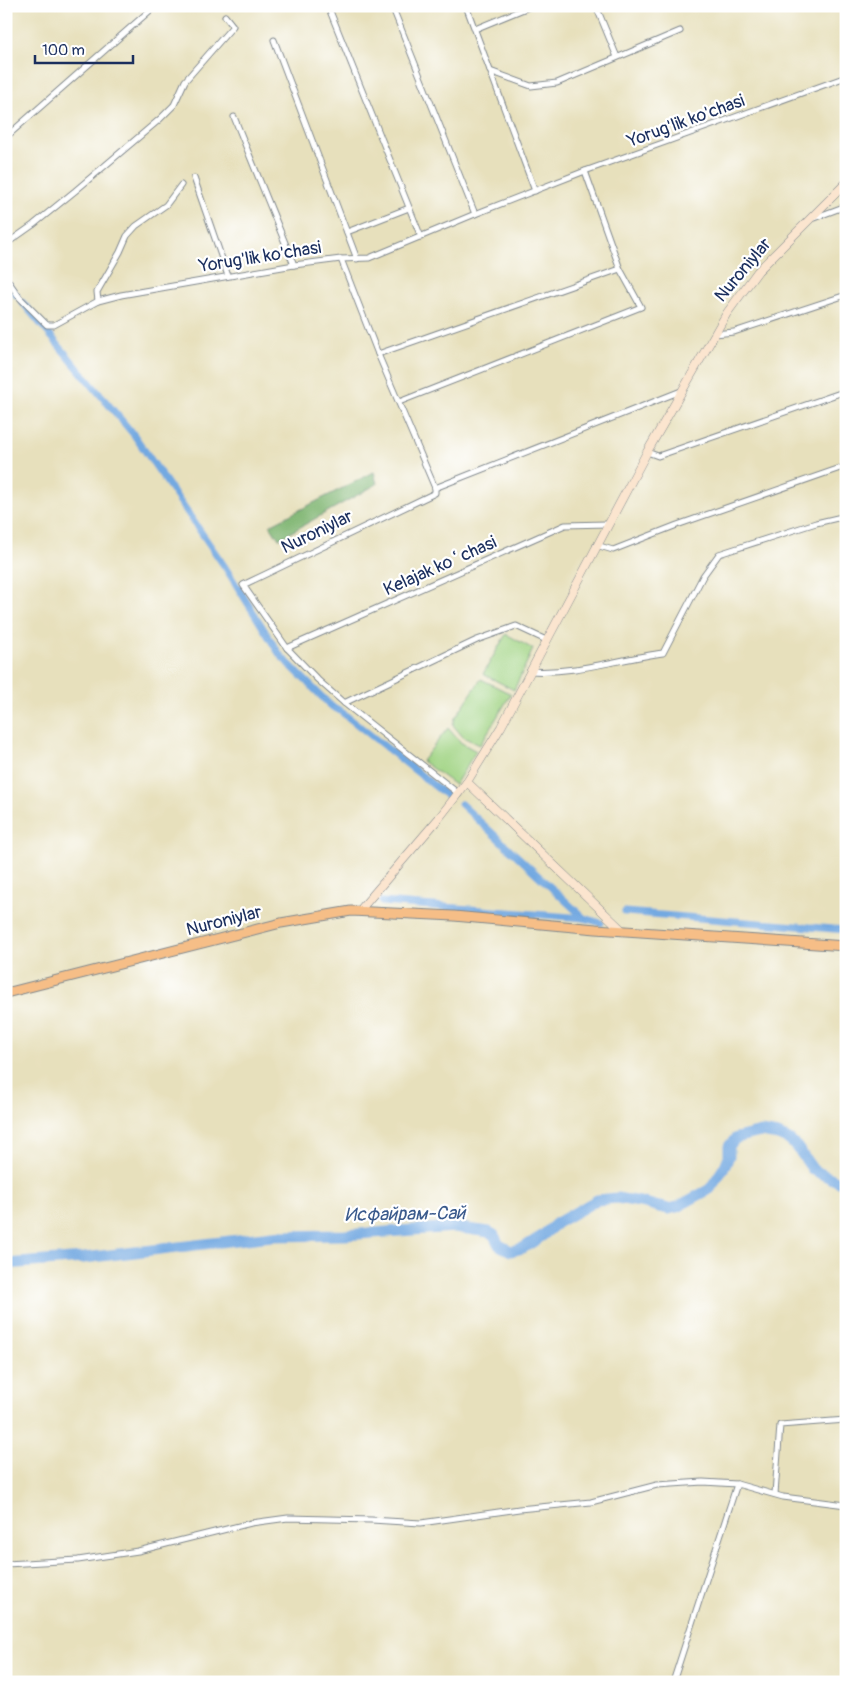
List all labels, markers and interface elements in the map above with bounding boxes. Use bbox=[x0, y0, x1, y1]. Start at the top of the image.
scale bar bbox=[35, 32, 132, 64]
text: 100 m bbox=[42, 41, 85, 60]
street label: Yorug'lik ko'chasi bbox=[623, 89, 748, 153]
street label: Nuroniylar bbox=[709, 233, 777, 307]
street label: Yorug'lik ko'chasi bbox=[196, 236, 323, 278]
street label: Nuroniylar bbox=[277, 505, 357, 559]
street label: Kelajak koʻchasi bbox=[380, 531, 500, 601]
street label: Nuroniylar bbox=[184, 900, 265, 941]
water label: Исфайрам-Сай bbox=[345, 1201, 467, 1227]

